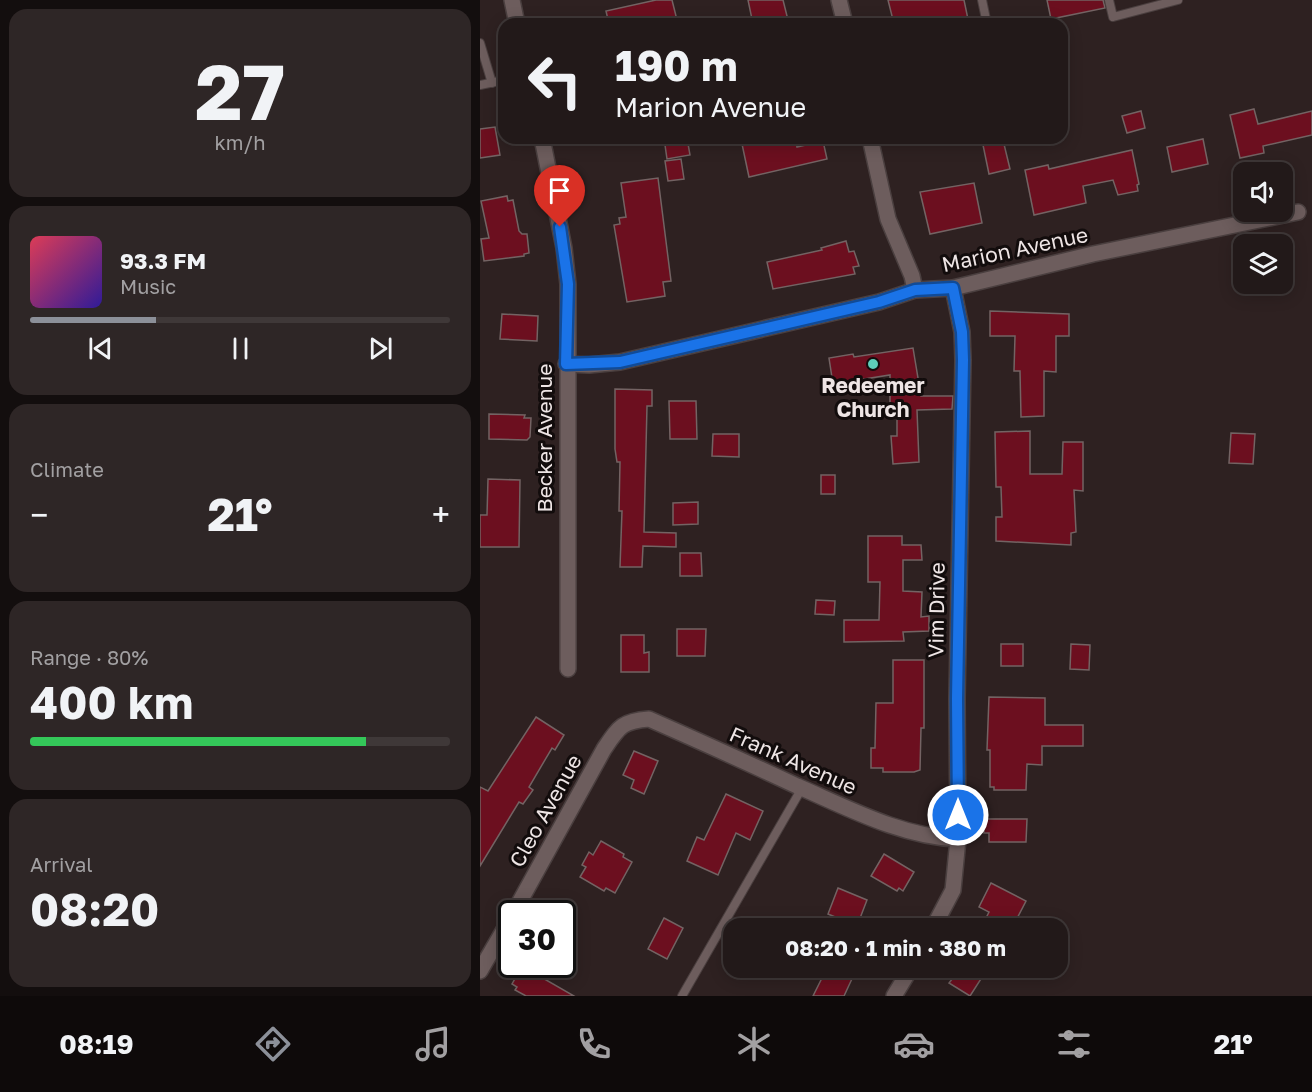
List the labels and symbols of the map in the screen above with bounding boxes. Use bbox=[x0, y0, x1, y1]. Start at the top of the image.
pin bbox=[534, 165, 585, 227]
street label: Marion Avenue bbox=[939, 221, 1090, 277]
marker: Redeemer Church bbox=[866, 357, 880, 371]
street label: Becker Avenue bbox=[531, 364, 557, 512]
place label: Redeemer Church bbox=[821, 372, 925, 422]
street label: Vim Drive bbox=[922, 562, 950, 658]
street label: Frank Avenue bbox=[726, 720, 861, 800]
street label: Cleo Avenue bbox=[503, 750, 587, 871]
position arrow bbox=[926, 783, 990, 847]
speed limit sign: 30 bbox=[498, 900, 576, 978]

